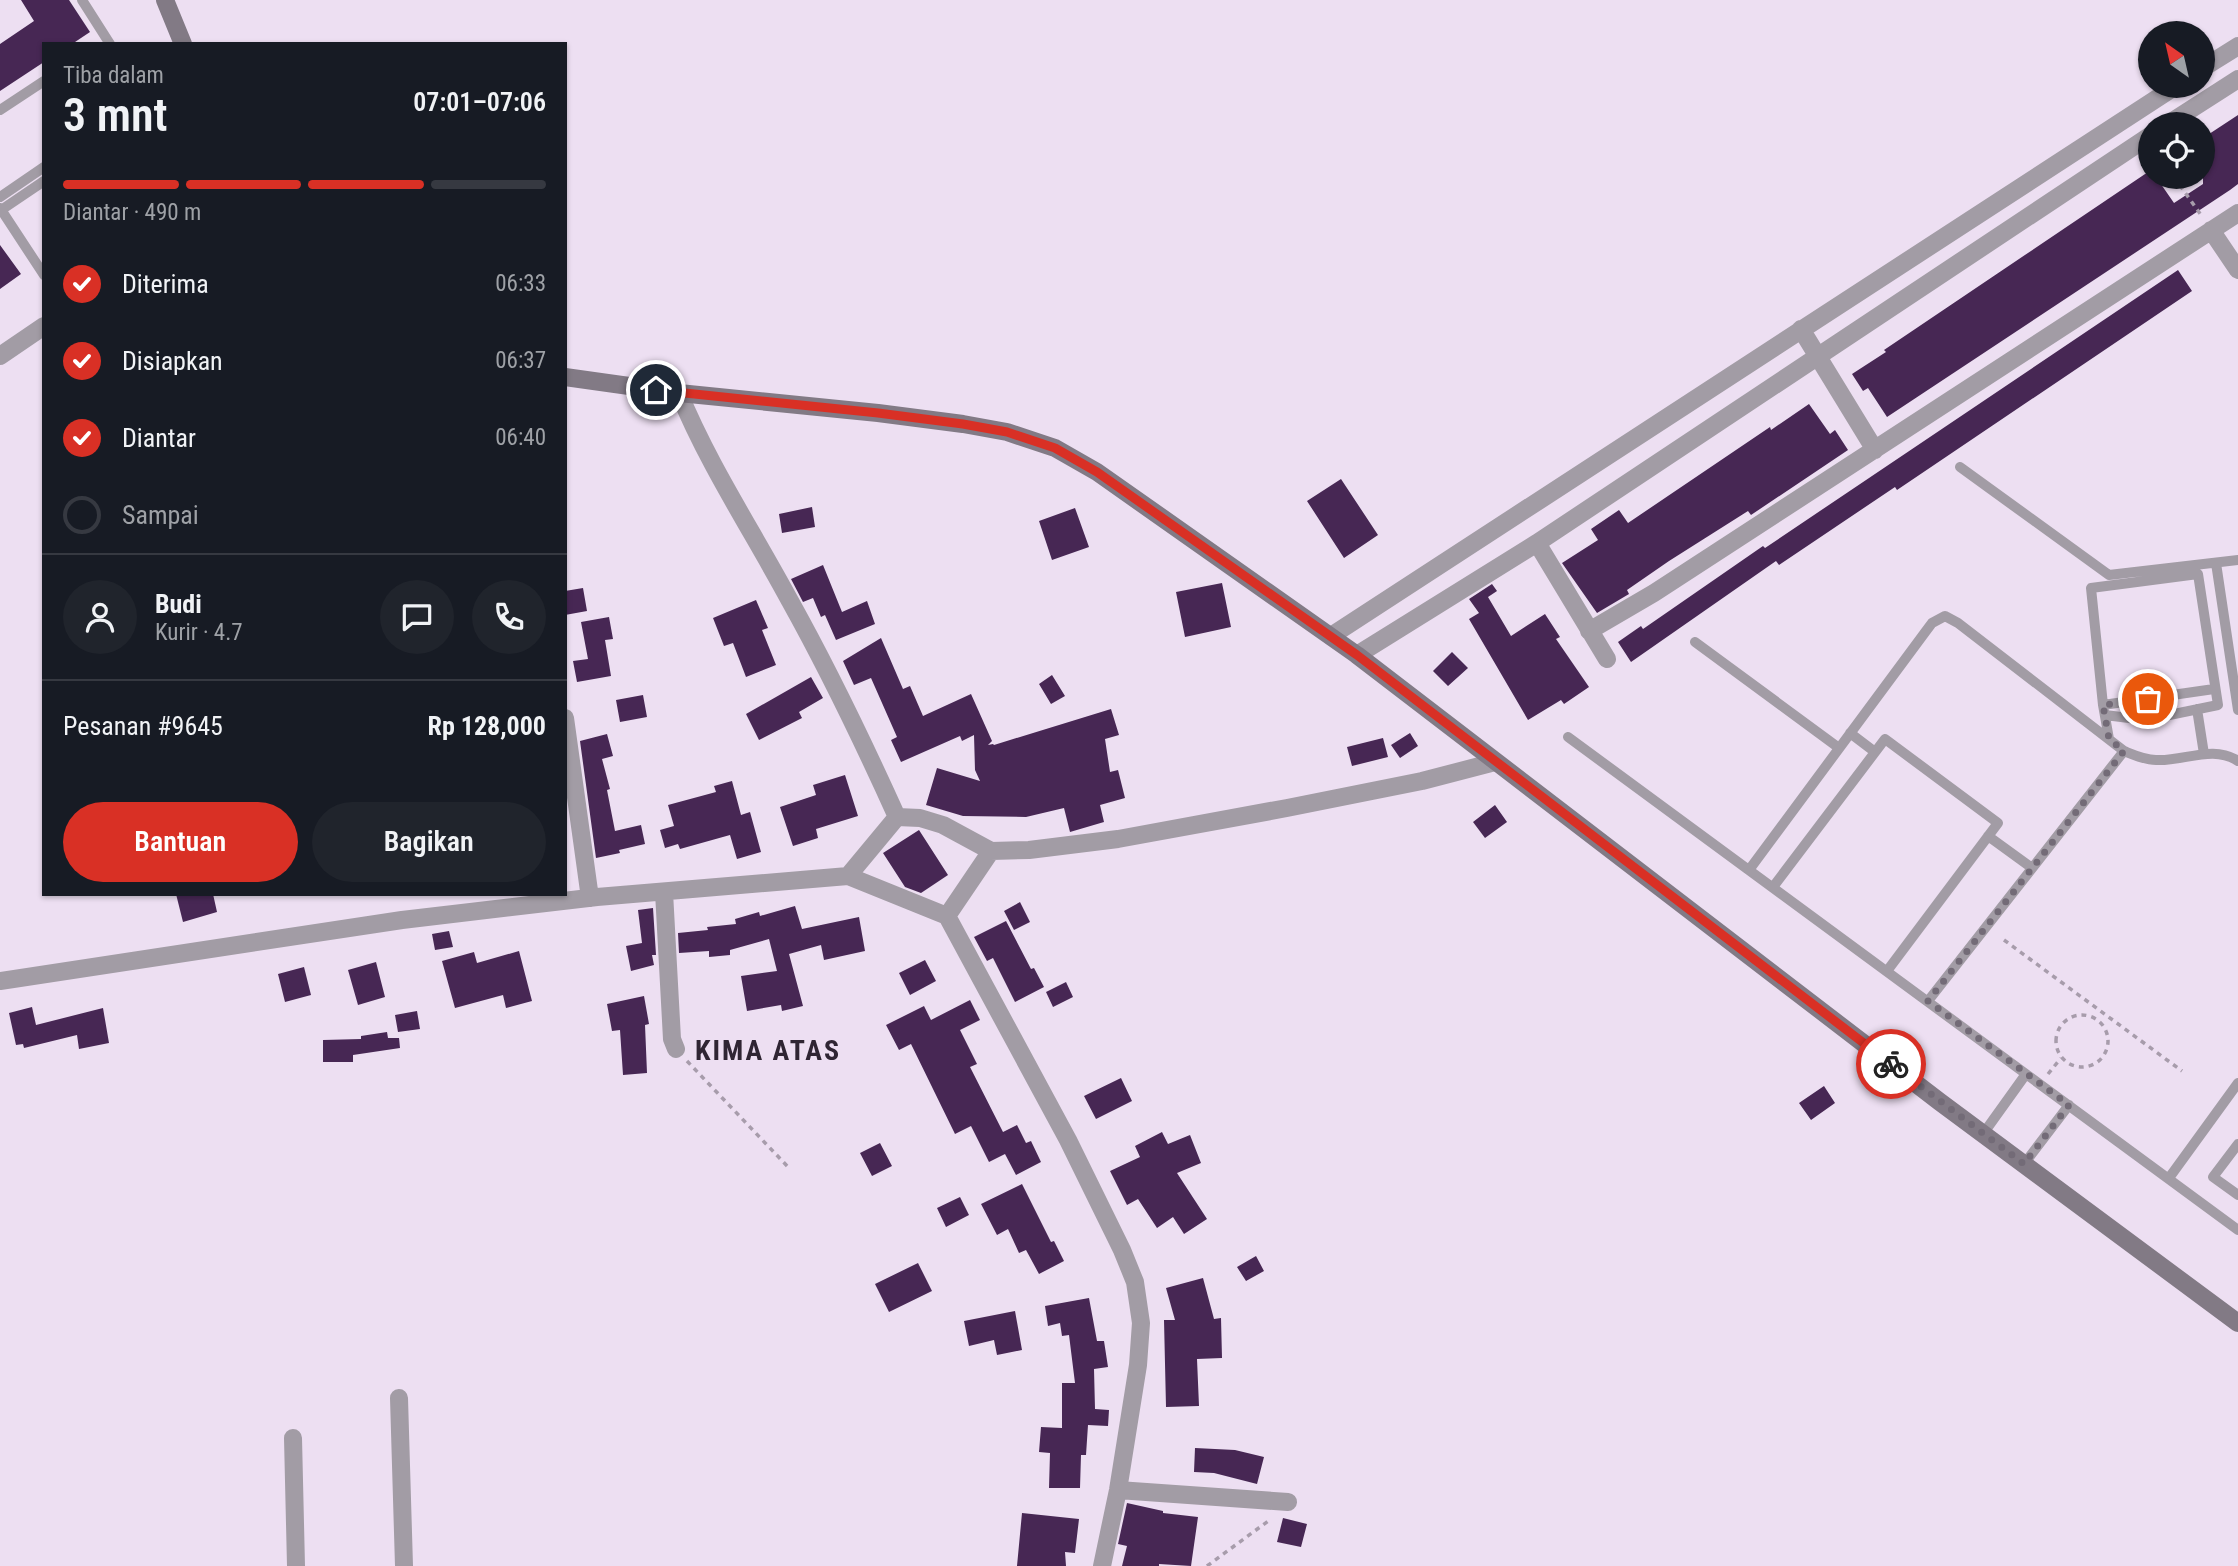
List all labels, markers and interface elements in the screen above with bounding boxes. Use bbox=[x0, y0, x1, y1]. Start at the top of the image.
north arrow bbox=[2138, 21, 2216, 98]
map controls bbox=[2138, 21, 2215, 189]
text: Tiba dalam bbox=[63, 62, 164, 89]
text: 07:01–07:06 bbox=[413, 87, 546, 117]
text: 3 mnt bbox=[63, 88, 168, 142]
button: locate bbox=[2138, 112, 2215, 189]
text: Diantar · 490 m bbox=[63, 199, 201, 226]
icon: check bbox=[63, 265, 101, 303]
text: Diterima bbox=[122, 269, 209, 299]
text: 06:33 bbox=[495, 270, 546, 297]
icon: check bbox=[63, 342, 101, 380]
text: Disiapkan bbox=[122, 346, 223, 376]
text: 06:37 bbox=[495, 347, 546, 374]
pin bbox=[626, 360, 686, 420]
icon: home bbox=[637, 371, 675, 409]
icon: check bbox=[63, 419, 101, 457]
text: Diantar bbox=[122, 423, 196, 453]
text: 06:40 bbox=[495, 424, 546, 451]
text: Sampai bbox=[122, 500, 199, 530]
button: person bbox=[63, 580, 137, 654]
button: chat bbox=[380, 580, 454, 654]
button: phone bbox=[472, 580, 546, 654]
text: Budi bbox=[155, 589, 202, 619]
text: Kurir · 4.7 bbox=[155, 619, 243, 646]
pin bbox=[2118, 669, 2178, 729]
icon: bag bbox=[2129, 680, 2167, 718]
text: Pesanan #9645 bbox=[63, 711, 223, 741]
text: Rp 128,000 bbox=[428, 711, 546, 741]
button: Bantuan bbox=[63, 802, 298, 882]
button: Bagikan bbox=[312, 802, 546, 882]
courier bbox=[1856, 1029, 1926, 1099]
district label: KIMA ATAS bbox=[695, 1034, 841, 1067]
icon: bike bbox=[1872, 1045, 1910, 1083]

